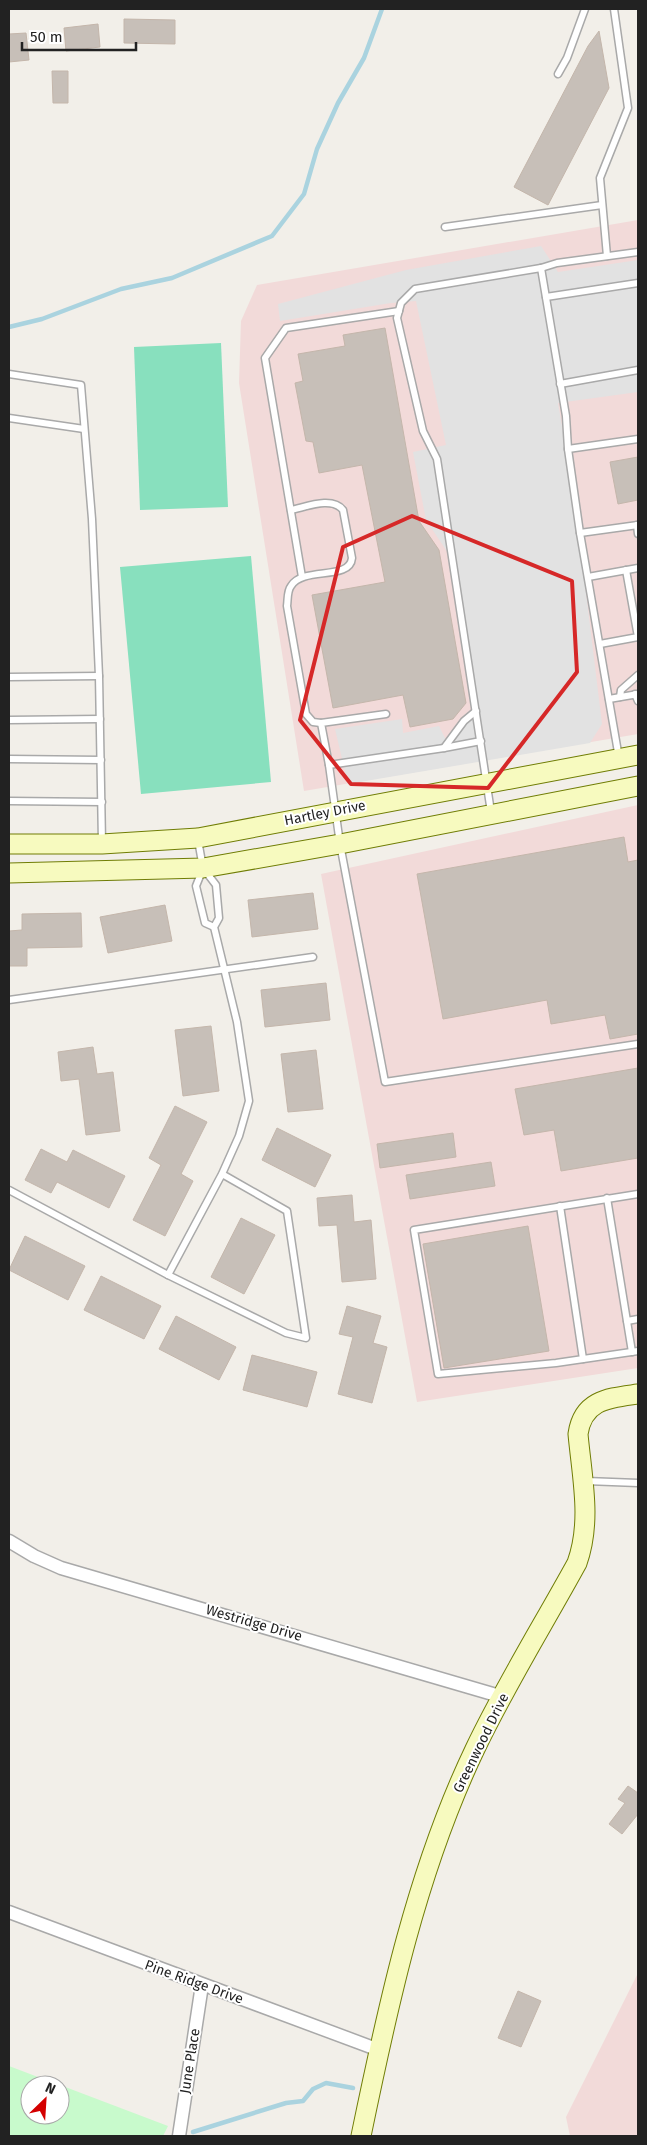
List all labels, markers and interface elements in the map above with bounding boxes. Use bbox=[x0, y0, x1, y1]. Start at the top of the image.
scale bar bbox=[22, 20, 136, 52]
text: 50 m bbox=[30, 28, 63, 46]
street label: Hartley Drive bbox=[283, 797, 367, 829]
street label: Westridge Drive bbox=[204, 1601, 304, 1645]
street label: Greenwood Drive bbox=[450, 1690, 512, 1796]
street label: Pine Ridge Drive bbox=[142, 1956, 246, 2008]
street label: June Place bbox=[176, 2027, 204, 2095]
north arrow bbox=[20, 2075, 70, 2125]
text: N bbox=[42, 2079, 58, 2098]

